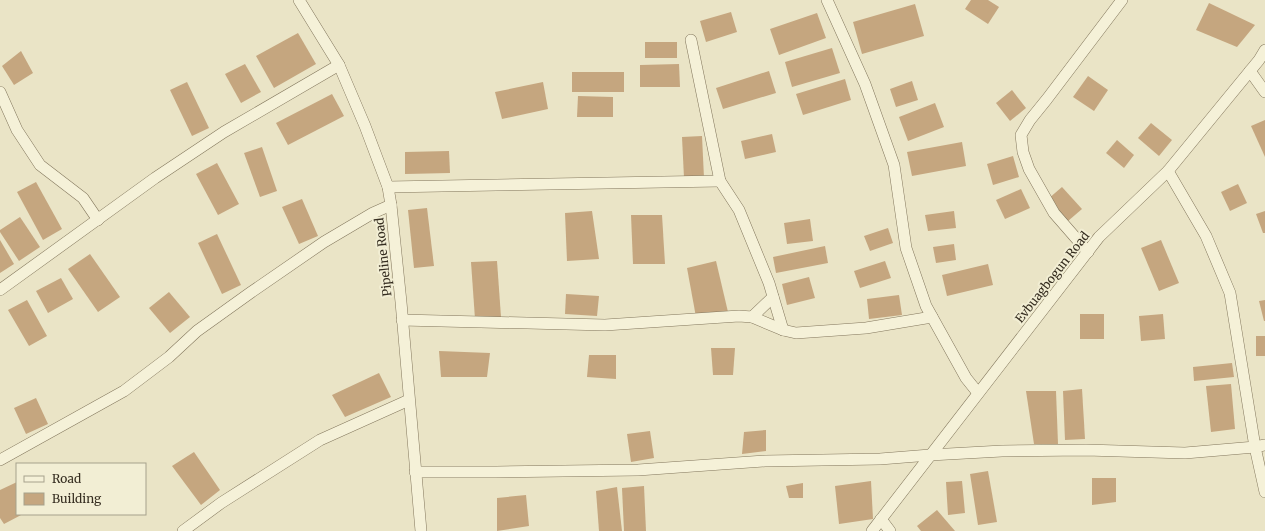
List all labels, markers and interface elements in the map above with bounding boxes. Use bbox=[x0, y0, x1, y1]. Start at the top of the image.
street label: Pipeline Road bbox=[371, 217, 395, 297]
street label: Evbuagbogun Road bbox=[1012, 228, 1092, 326]
legend bbox=[16, 463, 146, 515]
text: Road bbox=[52, 471, 81, 486]
text: Building bbox=[52, 491, 102, 506]

